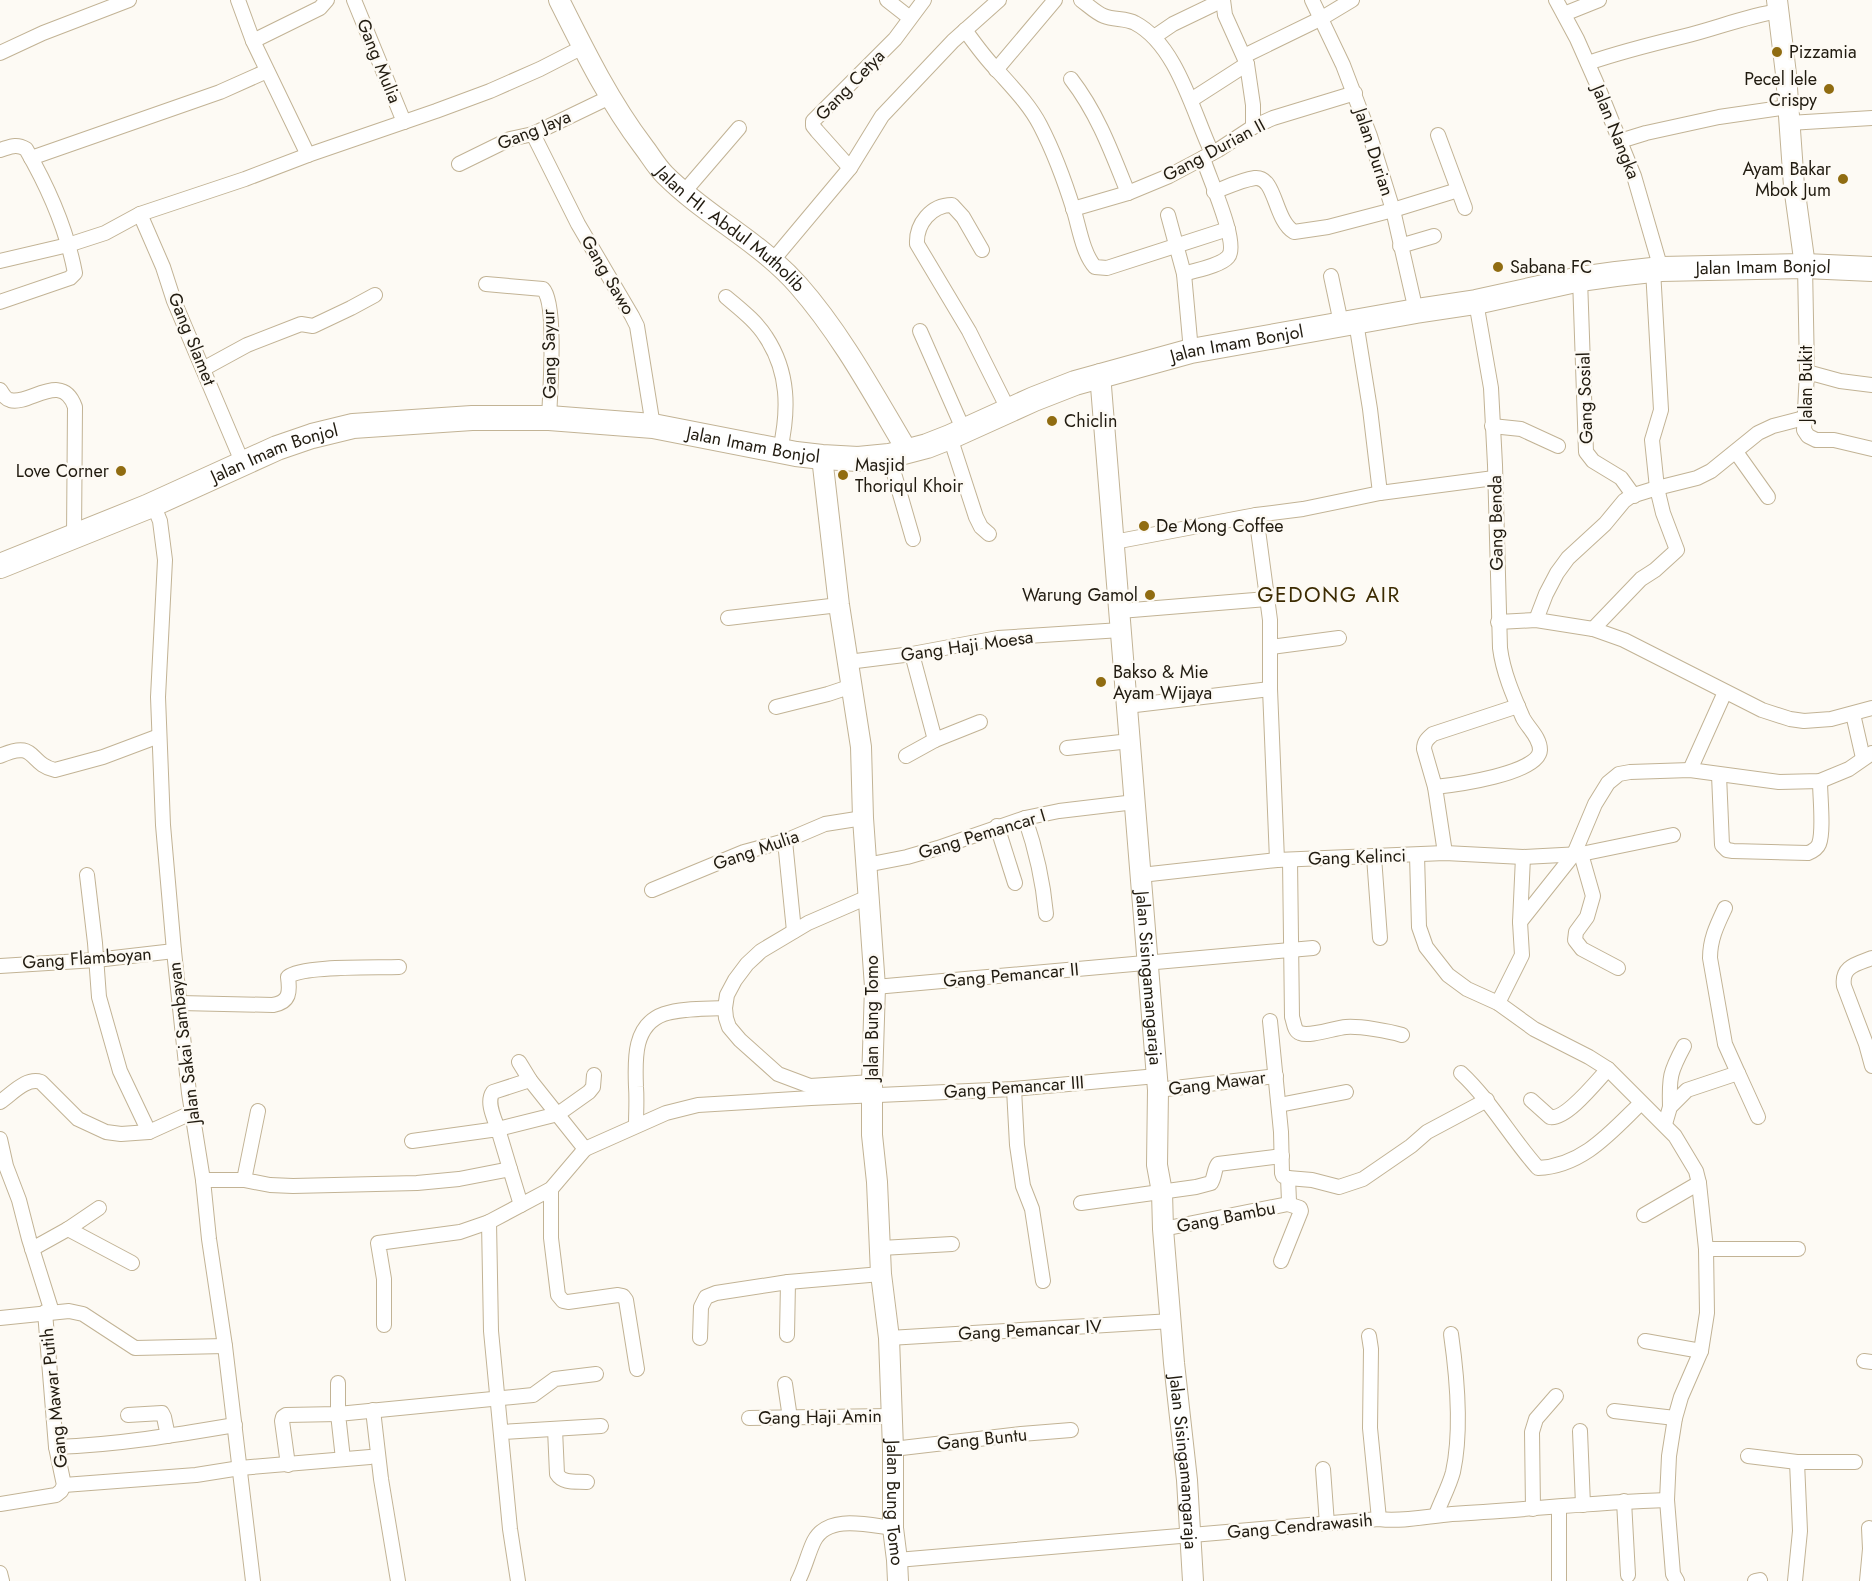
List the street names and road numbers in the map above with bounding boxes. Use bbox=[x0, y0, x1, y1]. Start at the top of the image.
street label: Gang Mulia bbox=[350, 15, 408, 107]
street label: Gang Cetya bbox=[809, 44, 891, 126]
street label: Jalan Nangka bbox=[1585, 79, 1647, 183]
street label: Gang Jaya bbox=[493, 103, 575, 157]
street label: Jalan Durian bbox=[1347, 103, 1400, 199]
street label: Gang Durian II bbox=[1158, 112, 1270, 188]
street label: Jalan HI. Abdul Mutholib bbox=[648, 159, 811, 298]
street label: Gang Sawo bbox=[575, 230, 641, 320]
street label: Jalan Imam Bonjol bbox=[1693, 253, 1831, 281]
street label: Gang Slamet bbox=[162, 289, 223, 390]
street label: Gang Sayur bbox=[535, 308, 563, 399]
street label: Jalan Imam Bonjol bbox=[1165, 318, 1305, 370]
street label: Jalan Bukit bbox=[1793, 345, 1819, 425]
street label: Gang Sosial bbox=[1570, 351, 1600, 445]
street label: Jalan Imam Bonjol bbox=[205, 417, 341, 490]
street label: Jalan Imam Bonjol bbox=[682, 419, 821, 470]
street label: Gang Benda bbox=[1482, 475, 1510, 571]
street label: Gang Haji Moesa bbox=[899, 624, 1035, 668]
street label: Gang Pemancar I bbox=[915, 802, 1049, 866]
street label: Gang Mulia bbox=[710, 823, 802, 877]
street label: Gang Kelinci bbox=[1307, 842, 1407, 872]
street label: Jalan Sisingamangaraja bbox=[1129, 888, 1169, 1066]
street label: Gang Flamboyan bbox=[22, 941, 152, 975]
street label: Jalan Bung Tomo bbox=[859, 955, 885, 1083]
street label: Gang Pemancar II bbox=[942, 956, 1080, 994]
street label: Jalan Sakai Sambayan bbox=[161, 960, 207, 1128]
street label: Gang Mawar bbox=[1167, 1064, 1268, 1102]
street label: Gang Pemancar III bbox=[943, 1069, 1085, 1105]
street label: Gang Bambu bbox=[1174, 1195, 1278, 1239]
street label: Gang Pemancar IV bbox=[958, 1313, 1102, 1347]
street label: Gang Mawar Putih bbox=[34, 1327, 74, 1469]
street label: Jalan Sisingamangaraja bbox=[1162, 1372, 1204, 1550]
street label: Gang Haji Amin bbox=[758, 1403, 882, 1431]
street label: Gang Buntu bbox=[936, 1421, 1028, 1457]
street label: Jalan Bung Tomo bbox=[880, 1438, 910, 1566]
street label: Gang Cendrawasih bbox=[1226, 1507, 1374, 1545]

